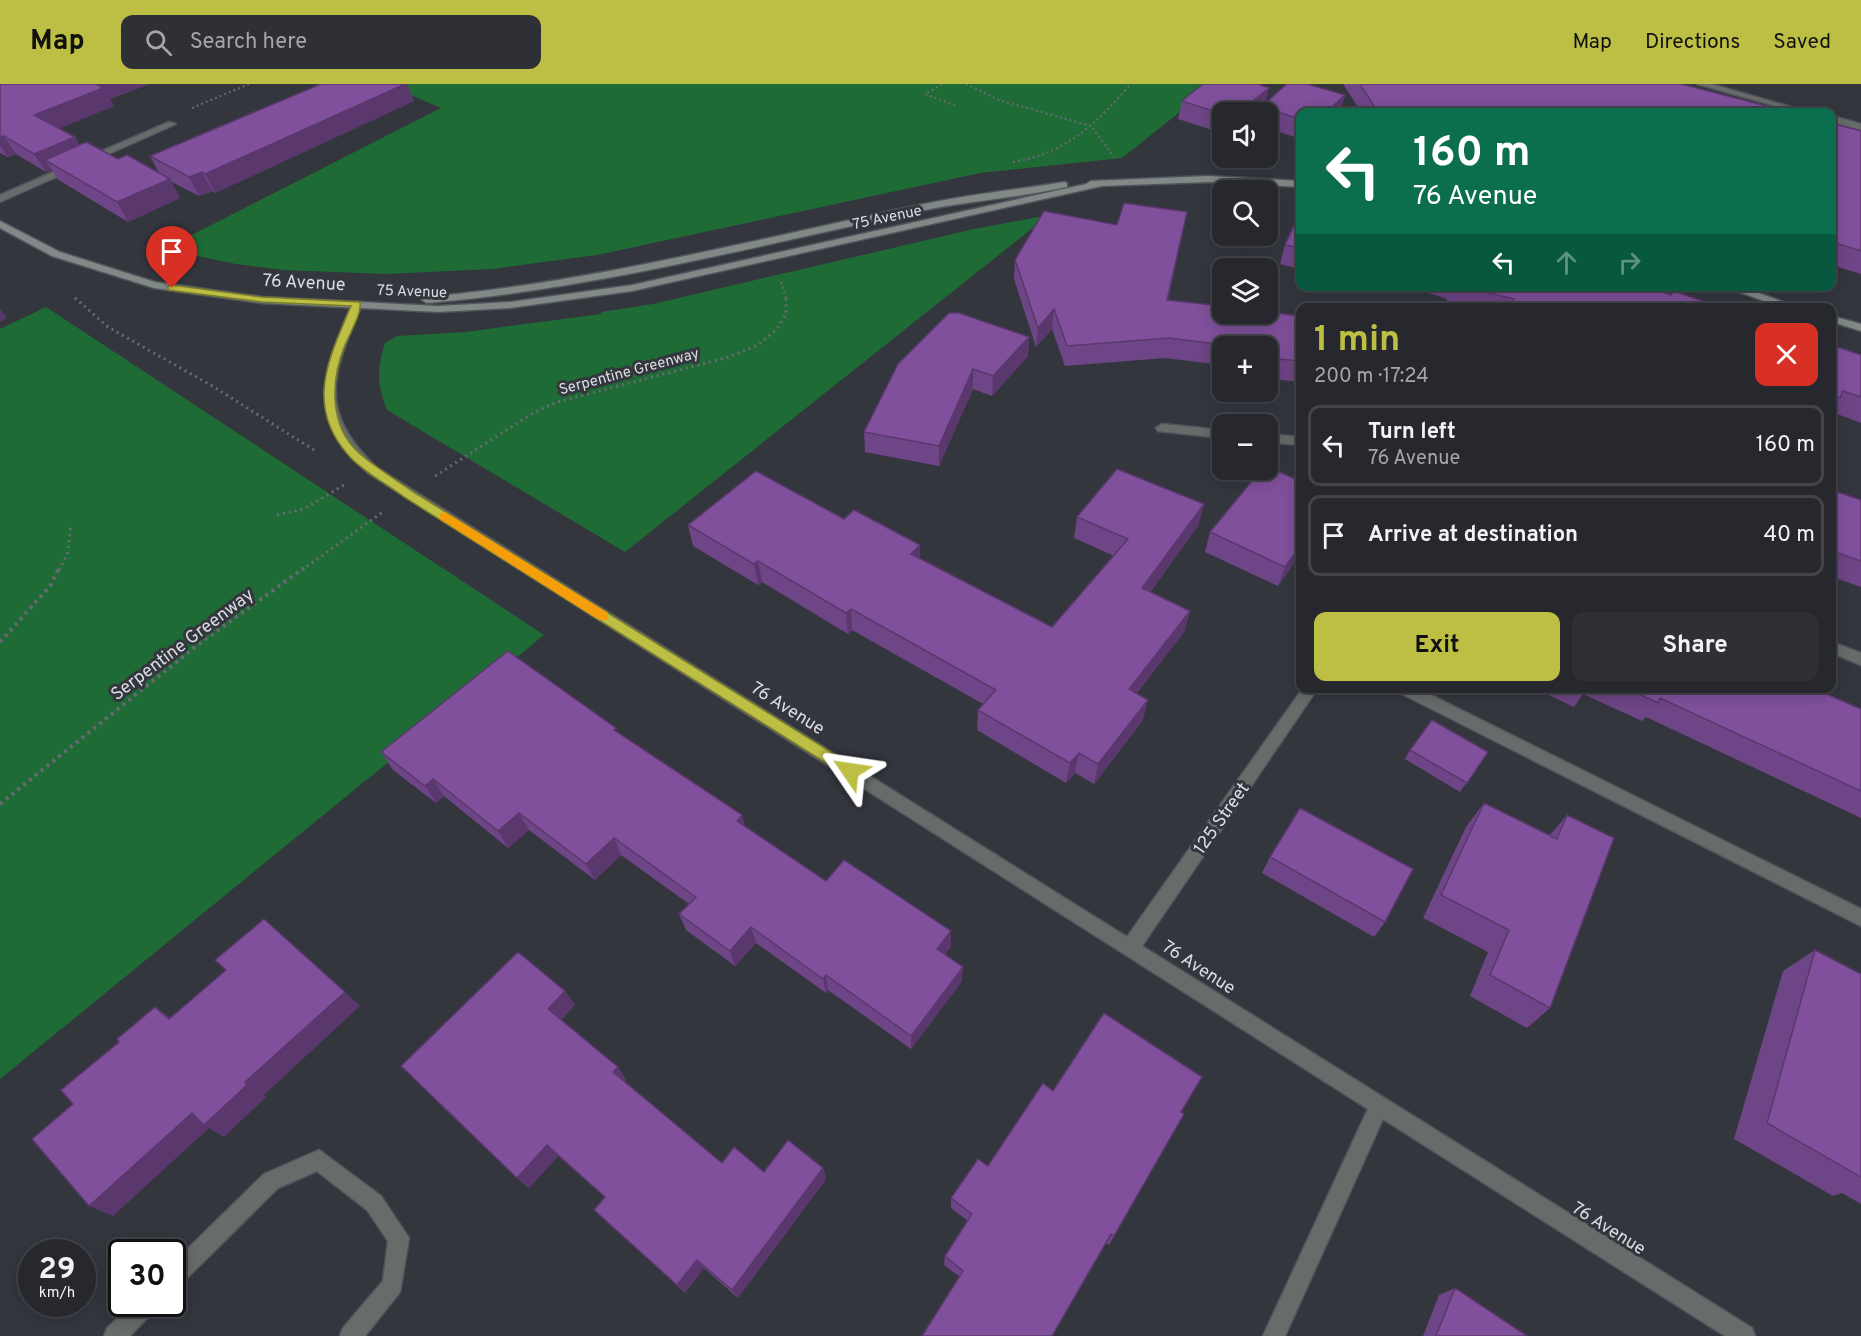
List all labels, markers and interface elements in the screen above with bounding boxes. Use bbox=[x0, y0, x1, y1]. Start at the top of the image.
search box bbox=[121, 15, 541, 69]
text: Map bbox=[30, 24, 85, 60]
icon: search bbox=[142, 26, 175, 59]
text: Search here bbox=[190, 29, 307, 56]
text: Map bbox=[1572, 29, 1612, 56]
text: Directions bbox=[1645, 29, 1740, 56]
text: Saved bbox=[1773, 29, 1831, 56]
map controls bbox=[1212, 102, 1278, 480]
button: sound bbox=[1212, 102, 1278, 168]
text: 160 m bbox=[1413, 128, 1531, 181]
icon: left bbox=[1314, 132, 1392, 210]
button: search bbox=[1212, 180, 1278, 246]
text: 76 Avenue bbox=[1413, 180, 1537, 214]
street label: 75 Avenue bbox=[851, 202, 924, 235]
pin bbox=[146, 226, 197, 288]
icon: arrive bbox=[155, 235, 188, 268]
icon: left bbox=[1487, 246, 1520, 279]
icon: ahead bbox=[1550, 246, 1583, 279]
icon: right bbox=[1613, 246, 1646, 279]
button: layers bbox=[1212, 258, 1278, 324]
street label: 76 Avenue bbox=[262, 270, 346, 297]
street label: 75 Avenue bbox=[377, 282, 447, 303]
text: 1 min bbox=[1314, 318, 1400, 364]
button: close bbox=[1755, 323, 1818, 386]
button: + bbox=[1212, 336, 1278, 402]
street label: Serpentine Greenway bbox=[557, 345, 702, 400]
text: 200 m · 17:24 bbox=[1314, 364, 1429, 390]
button: − bbox=[1212, 414, 1278, 480]
text: Turn left bbox=[1368, 419, 1456, 446]
icon: left bbox=[1317, 429, 1350, 462]
text: 160 m bbox=[1756, 432, 1815, 459]
text: 76 Avenue bbox=[1368, 446, 1460, 472]
icon: arrive bbox=[1317, 519, 1350, 552]
text: Arrive at destination bbox=[1368, 522, 1578, 549]
text: 40 m bbox=[1763, 522, 1815, 549]
street label: Serpentine Greenway bbox=[107, 584, 259, 706]
button: Exit bbox=[1314, 612, 1560, 681]
button: Share bbox=[1572, 612, 1818, 681]
street label: 76 Avenue bbox=[746, 678, 828, 741]
position arrow bbox=[818, 739, 882, 803]
street label: 125 Street bbox=[1189, 778, 1255, 859]
street label: 76 Avenue bbox=[1157, 936, 1239, 1000]
street label: 76 Avenue bbox=[1567, 1198, 1649, 1261]
speed limit sign: 30 bbox=[108, 1239, 186, 1317]
text: 29 bbox=[39, 1252, 75, 1289]
text: km/h bbox=[39, 1284, 75, 1303]

